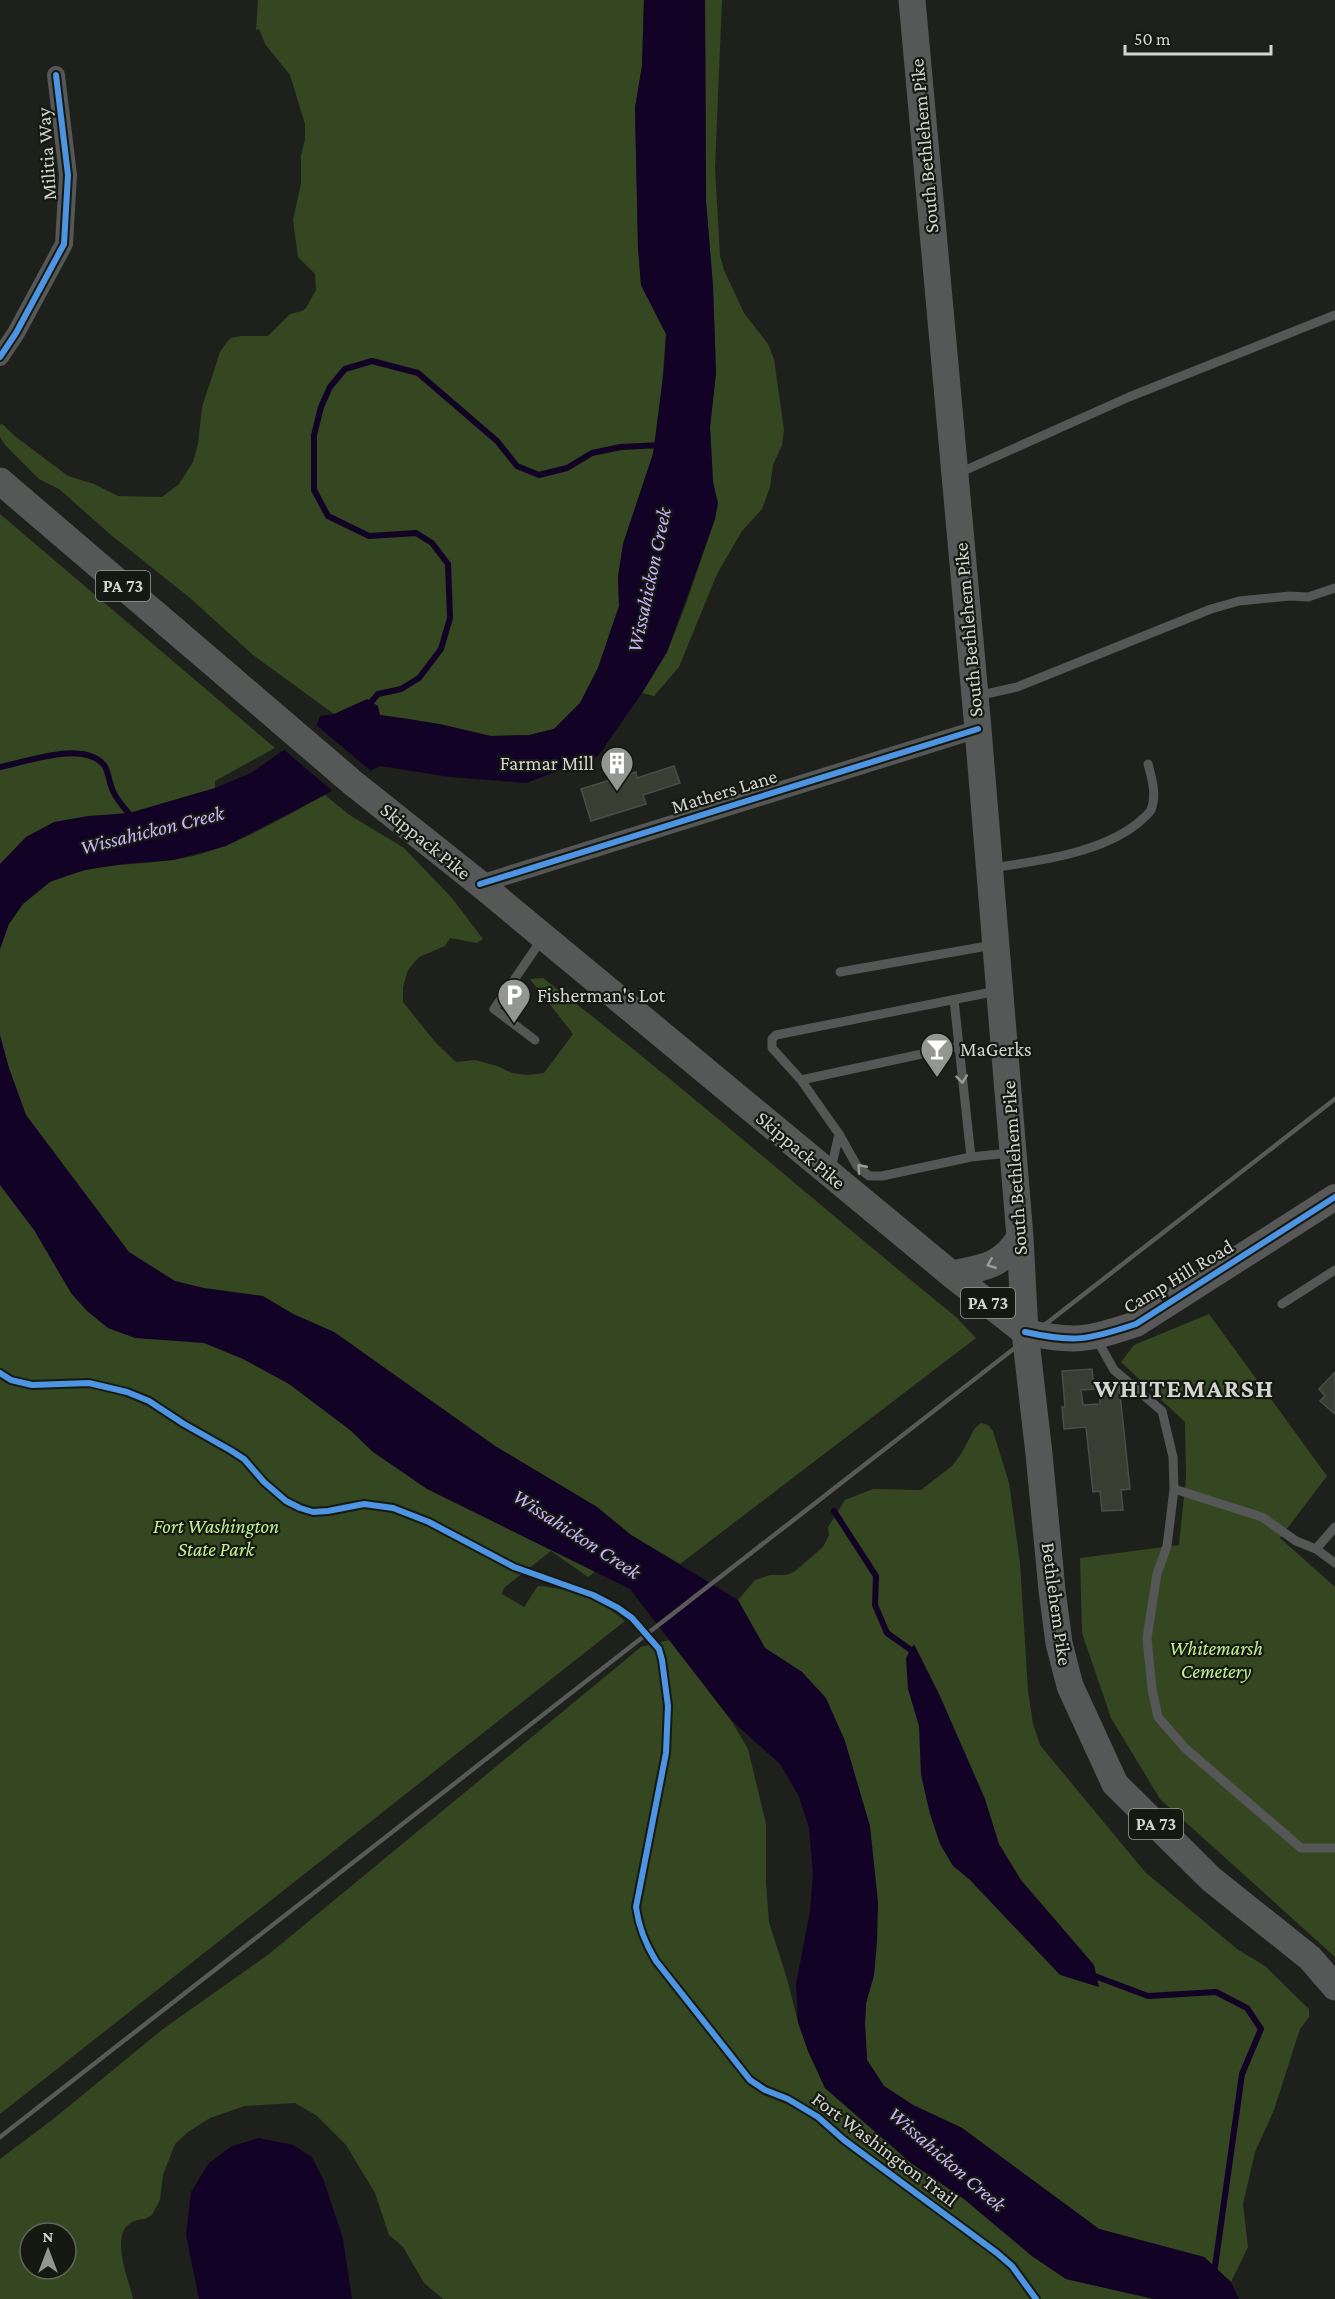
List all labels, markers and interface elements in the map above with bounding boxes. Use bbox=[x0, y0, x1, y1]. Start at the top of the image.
scale bar bbox=[1125, 18, 1270, 56]
text: 50 m bbox=[1134, 29, 1171, 49]
street label: South Bethlehem Pike bbox=[905, 58, 943, 234]
street label: Militia Way bbox=[32, 106, 61, 201]
water label: Wissahickon Creek bbox=[622, 505, 676, 655]
street label: South Bethlehem Pike bbox=[949, 542, 987, 718]
road number: PA 73 bbox=[96, 571, 150, 601]
building icon: Farmar Mill bbox=[599, 745, 635, 792]
place label: Farmar Mill bbox=[500, 752, 594, 774]
street label: Mathers Lane bbox=[668, 764, 780, 818]
street label: Skippack Pike bbox=[376, 798, 476, 885]
water label: Wissahickon Creek bbox=[78, 800, 227, 859]
parking icon: Fisherman's Lot bbox=[496, 977, 532, 1024]
place label: Fisherman's Lot bbox=[537, 984, 666, 1006]
bar icon: MaGerks bbox=[919, 1031, 955, 1078]
place label: MaGerks bbox=[960, 1038, 1032, 1060]
one-way arrow bbox=[955, 1074, 968, 1083]
street label: South Bethlehem Pike bbox=[997, 1080, 1031, 1256]
street label: Skippack Pike bbox=[751, 1106, 850, 1194]
one-way arrow bbox=[857, 1164, 868, 1174]
street label: Camp Hill Road bbox=[1119, 1234, 1238, 1318]
one-way arrow bbox=[986, 1257, 997, 1269]
road number: PA 73 bbox=[961, 1288, 1015, 1318]
district label: WHITEMARSH bbox=[1092, 1374, 1275, 1403]
water label: Wissahickon Creek bbox=[509, 1484, 646, 1585]
park label: Fort Washington State Park bbox=[153, 1515, 279, 1560]
street label: Bethlehem Pike bbox=[1037, 1541, 1077, 1667]
park label: Whitemarsh Cemetery bbox=[1169, 1637, 1263, 1683]
road number: PA 73 bbox=[1129, 1809, 1183, 1839]
street label: Fort Washington Trail bbox=[807, 2087, 962, 2212]
water label: Wissahickon Creek bbox=[883, 2102, 1011, 2217]
north arrow bbox=[18, 2221, 78, 2281]
text: N bbox=[43, 2228, 54, 2245]

